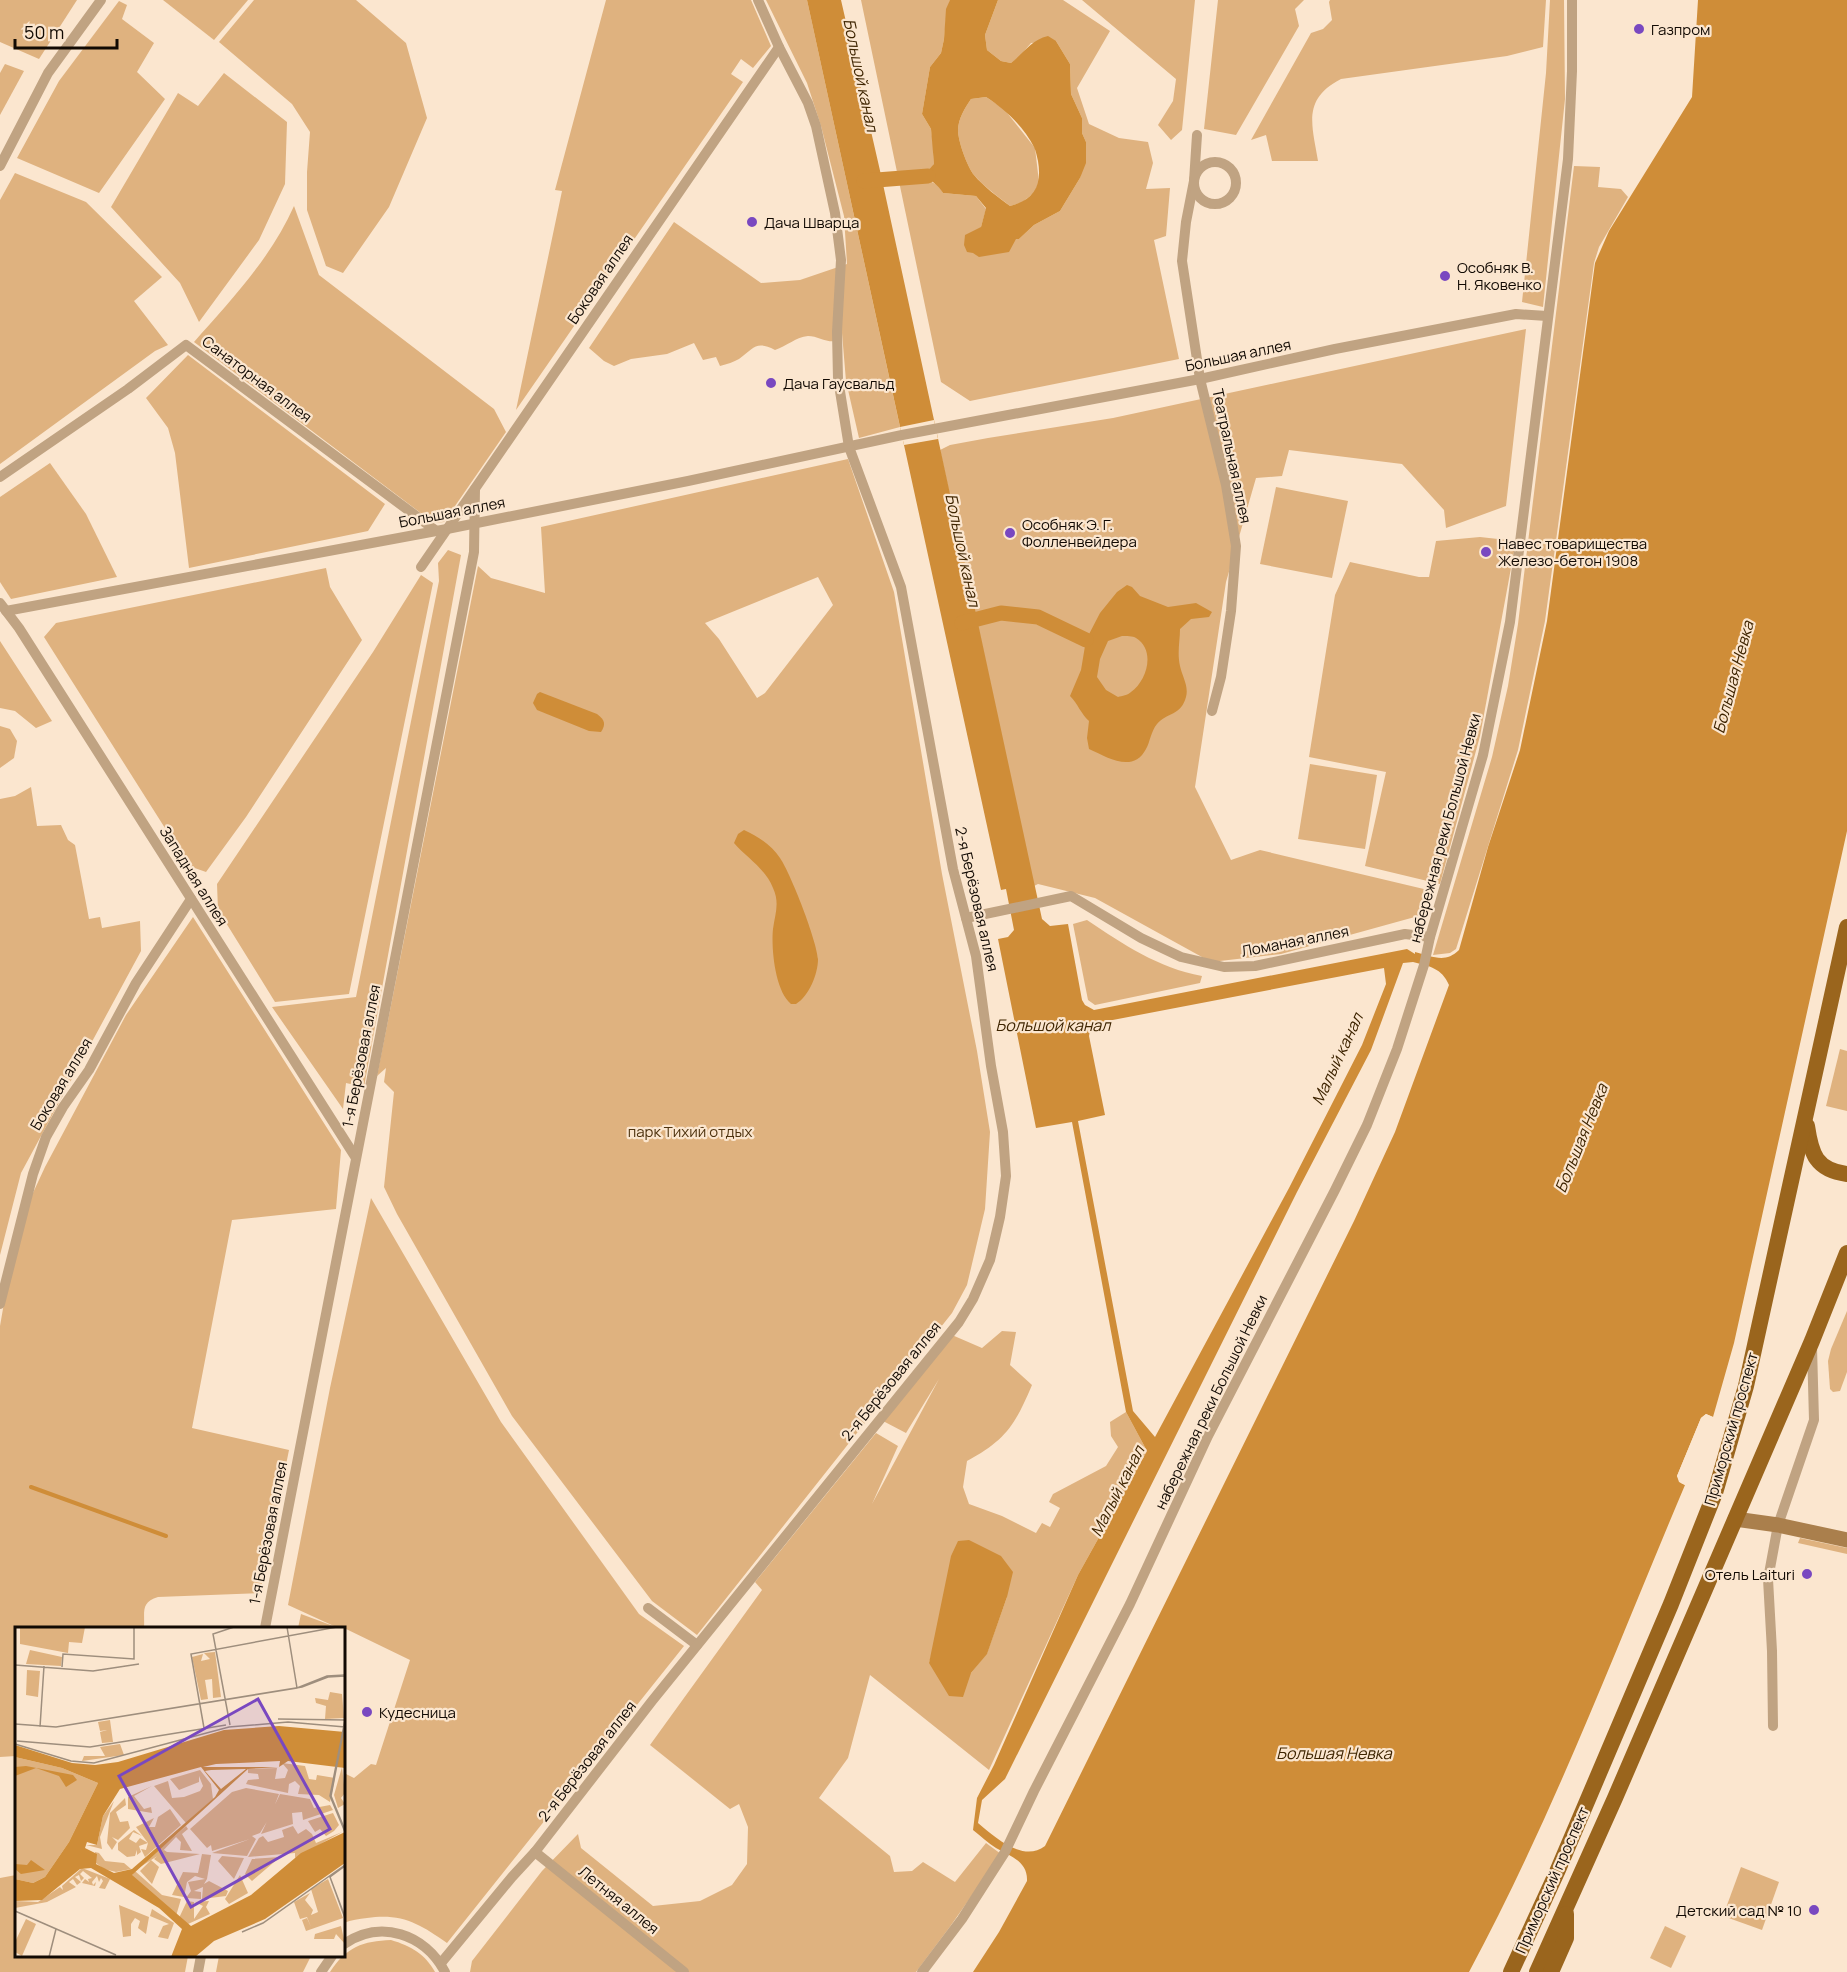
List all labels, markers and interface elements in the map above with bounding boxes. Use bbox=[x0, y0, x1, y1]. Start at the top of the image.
scale bar bbox=[15, 12, 117, 50]
water label: Большой канал bbox=[838, 17, 884, 135]
place label: Газпром bbox=[1651, 19, 1711, 40]
text: 50 m bbox=[24, 20, 64, 44]
marker: Газпром bbox=[1632, 22, 1646, 36]
place label: Дача Шварца bbox=[764, 212, 859, 233]
marker: Дача Шварца bbox=[745, 215, 759, 229]
street label: Боковая аллея bbox=[562, 230, 638, 328]
place label: Особняк В. Н. Яковенко bbox=[1457, 257, 1542, 295]
marker: Особняк В. Н. Яковенко bbox=[1438, 269, 1452, 283]
street label: Санаторная аллея bbox=[198, 331, 316, 427]
street label: Большая аллея bbox=[1183, 334, 1293, 376]
place label: Дача Гаусвальд bbox=[783, 373, 895, 394]
marker: Дача Гаусвальд bbox=[764, 376, 778, 390]
street label: Театральная аллея bbox=[1207, 387, 1257, 525]
street label: Большая аллея bbox=[397, 491, 507, 533]
water label: Большой канал bbox=[940, 492, 986, 610]
place label: Особняк Э. Г. Фолленвейдера bbox=[1022, 514, 1137, 552]
marker: Особняк Э. Г. Фолленвейдера bbox=[1003, 526, 1017, 540]
place label: Навес товарищества Железо-бетон 1908 bbox=[1498, 533, 1647, 571]
marker: Навес товарищества Железо-бетон 1908 bbox=[1479, 545, 1493, 559]
water label: Большая Невка bbox=[1707, 617, 1759, 736]
street label: набережная реки Большой Невки bbox=[1404, 711, 1486, 945]
street label: Западная аллея bbox=[155, 822, 233, 930]
street label: 2-я Берёзовая аллея bbox=[950, 825, 1004, 973]
street label: Ломаная аллея bbox=[1239, 920, 1351, 962]
street label: 1-я Берёзовая аллея bbox=[337, 983, 385, 1129]
water label: Малый канал bbox=[1306, 1008, 1369, 1108]
water label: Большой канал bbox=[996, 1014, 1112, 1036]
street label: Боковая аллея bbox=[25, 1034, 97, 1134]
water label: Большая Невка bbox=[1549, 1079, 1613, 1196]
park label: парк Тихий отдых bbox=[628, 1121, 752, 1142]
street label: набережная реки Большой Невки bbox=[1150, 1291, 1272, 1513]
street label: 2-я Берёзовая аллея bbox=[836, 1317, 946, 1445]
street label: Приморский проспект bbox=[1699, 1349, 1763, 1508]
water label: Малый канал bbox=[1085, 1440, 1150, 1540]
street label: 1-я Берёзовая аллея bbox=[244, 1460, 292, 1606]
place label: Отель Laituri bbox=[1705, 1564, 1795, 1585]
marker: Отель Laituri bbox=[1800, 1567, 1814, 1581]
inset map bbox=[15, 1627, 345, 1957]
street label: 2-я Берёзовая аллея bbox=[533, 1696, 641, 1826]
place label: Кудесница bbox=[379, 1702, 456, 1723]
marker: Кудесница bbox=[360, 1705, 374, 1719]
water label: Большая Невка bbox=[1276, 1742, 1393, 1764]
street label: Приморский проспект bbox=[1510, 1803, 1594, 1957]
street label: Летняя аллея bbox=[574, 1861, 664, 1939]
place label: Детский сад № 10 bbox=[1676, 1900, 1802, 1921]
marker: Детский сад № 10 bbox=[1807, 1903, 1821, 1917]

